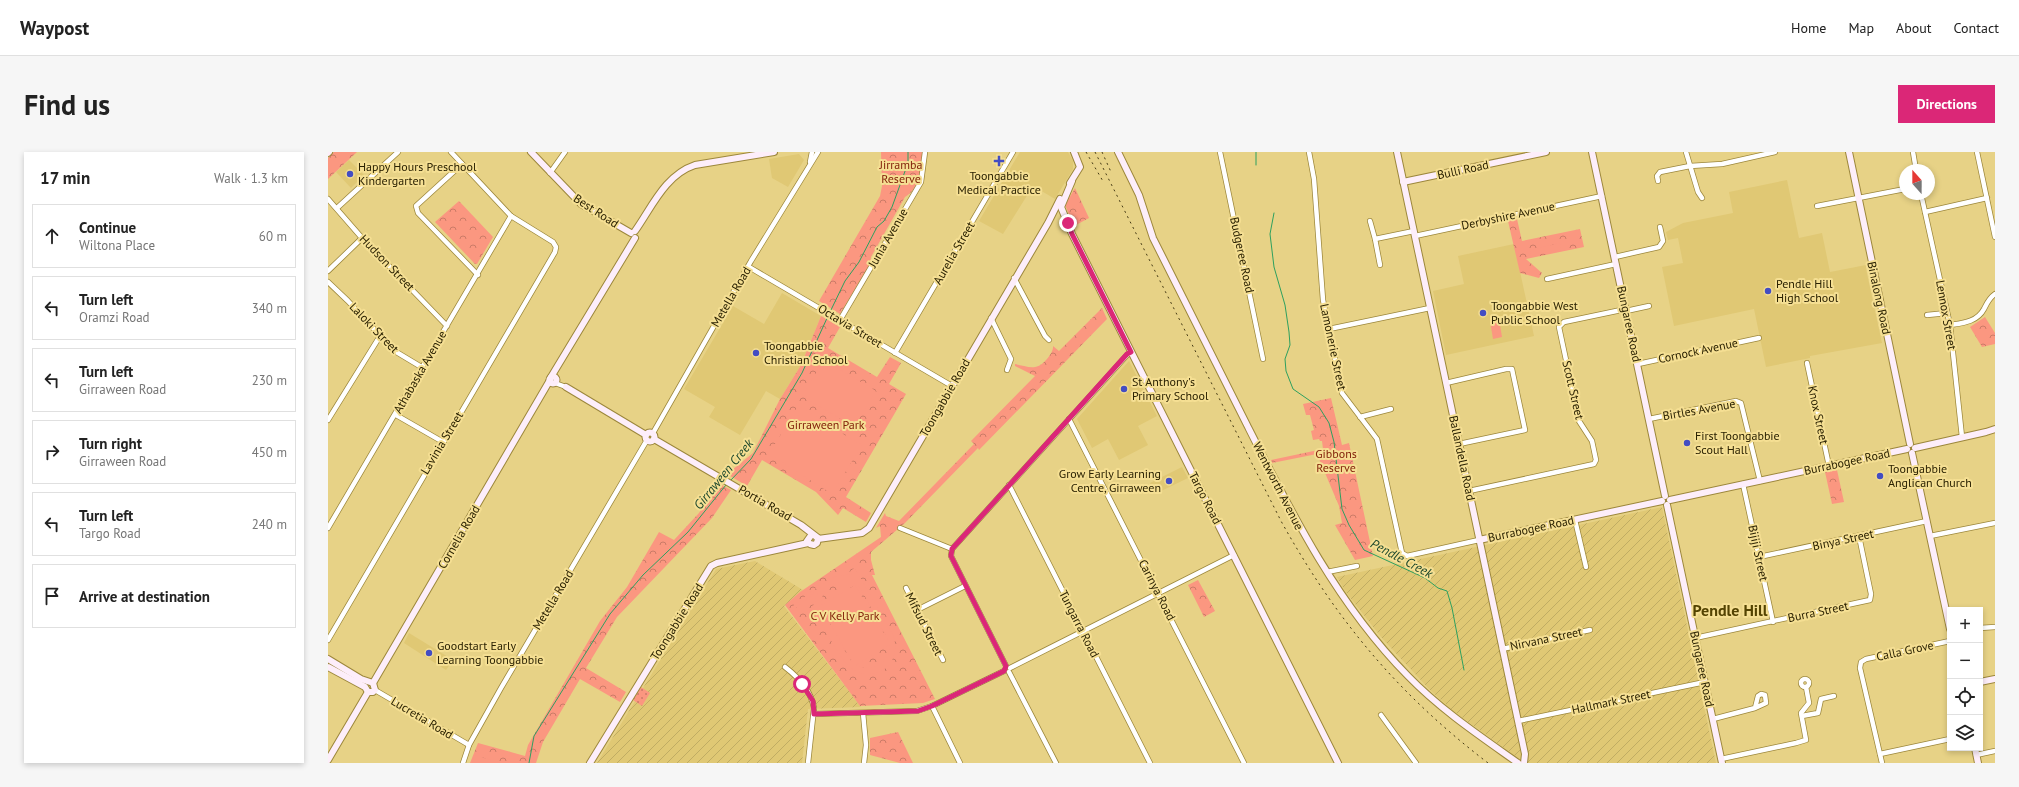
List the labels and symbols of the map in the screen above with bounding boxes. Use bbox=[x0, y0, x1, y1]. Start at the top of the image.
marker: Toongabbie Medical Practice bbox=[993, 155, 1005, 167]
park label: Jirramba Reserve bbox=[879, 157, 923, 186]
street label: Bulli Road bbox=[1436, 157, 1490, 182]
place label: Happy Hours Preschool Kindergarten bbox=[358, 159, 477, 188]
north arrow bbox=[1899, 164, 1935, 200]
place label: Toongabbie Medical Practice bbox=[957, 168, 1041, 197]
marker: Happy Hours Preschool Kindergarten bbox=[345, 169, 355, 179]
street label: Best Road bbox=[571, 190, 622, 231]
street label: Derbyshire Avenue bbox=[1460, 198, 1556, 233]
street label: Junia Avenue bbox=[864, 205, 911, 271]
route end bbox=[1059, 214, 1077, 232]
street label: Budgeree Road bbox=[1227, 216, 1258, 294]
street label: Aurelia Street bbox=[930, 219, 978, 287]
street label: Hudson Street bbox=[357, 231, 418, 294]
street label: Binalong Road bbox=[1864, 260, 1895, 336]
street label: Metella Road bbox=[707, 264, 754, 330]
place label: Pendle Hill High School bbox=[1776, 276, 1839, 305]
street label: Lennox Street bbox=[1933, 279, 1960, 351]
street label: Bungaree Road bbox=[1614, 285, 1645, 363]
marker: Pendle Hill High School bbox=[1763, 286, 1773, 296]
place label: Toongabbie West Public School bbox=[1491, 298, 1578, 327]
street label: Laloki Street bbox=[347, 299, 402, 356]
street label: Octavia Street bbox=[815, 300, 885, 351]
street label: Lamonerie Street bbox=[1317, 302, 1350, 391]
marker: Toongabbie West Public School bbox=[1478, 308, 1488, 318]
street label: Athabaska Avenue bbox=[390, 328, 449, 416]
street label: Cornock Avenue bbox=[1657, 335, 1739, 366]
place label: Toongabbie Christian School bbox=[764, 338, 848, 367]
marker: Toongabbie Christian School bbox=[751, 348, 761, 358]
street label: Toongabbie Road bbox=[916, 356, 973, 440]
street label: Scott Street bbox=[1559, 359, 1588, 421]
place label: St Anthony's Primary School bbox=[1132, 374, 1209, 403]
marker: St Anthony's Primary School bbox=[1119, 384, 1129, 394]
street label: Knox Street bbox=[1805, 384, 1832, 445]
street label: Birtles Avenue bbox=[1661, 396, 1736, 423]
street label: Lavinia Street bbox=[417, 409, 466, 477]
street label: Ballandella Road bbox=[1446, 414, 1479, 502]
park label: Girraween Park bbox=[787, 417, 865, 432]
place label: First Toongabbie Scout Hall bbox=[1695, 428, 1780, 457]
water label: Girraween Creek bbox=[690, 435, 758, 513]
marker: First Toongabbie Scout Hall bbox=[1682, 438, 1692, 448]
street label: Wentworth Avenue bbox=[1250, 439, 1307, 532]
street label: Burrabogee Road bbox=[1802, 445, 1891, 478]
park label: Gibbons Reserve bbox=[1315, 446, 1357, 475]
place label: Toongabbie Anglican Church bbox=[1888, 461, 1972, 490]
place label: Grow Early Learning Centre, Girraween bbox=[1059, 466, 1161, 495]
street label: Targo Road bbox=[1186, 469, 1225, 527]
marker: Toongabbie Anglican Church bbox=[1875, 471, 1885, 481]
marker: Grow Early Learning Centre, Girraween bbox=[1164, 476, 1174, 486]
street label: Portia Road bbox=[736, 481, 795, 524]
street label: Cornelia Road bbox=[434, 502, 483, 571]
street label: Burrabogee Road bbox=[1486, 512, 1575, 545]
street label: Bijiji Street bbox=[1745, 523, 1772, 582]
street label: Binya Street bbox=[1811, 526, 1875, 553]
water label: Pendle Creek bbox=[1368, 535, 1437, 582]
street label: Carinya Road bbox=[1136, 557, 1179, 623]
street label: Metella Road bbox=[529, 567, 576, 632]
street label: Toongabbie Road bbox=[647, 581, 706, 663]
street label: Tungarra Road bbox=[1056, 588, 1103, 660]
street label: Mifsud Street bbox=[902, 590, 947, 658]
street label: Burra Street bbox=[1786, 598, 1850, 625]
district label: Pendle Hill bbox=[1692, 600, 1768, 620]
park label: C V Kelly Park bbox=[810, 608, 880, 623]
street label: Nirvana Street bbox=[1508, 624, 1583, 653]
street label: Bungaree Road bbox=[1687, 630, 1718, 708]
street label: Calla Grove bbox=[1875, 637, 1935, 664]
place label: Goodstart Early Learning Toongabbie bbox=[437, 638, 543, 667]
marker: Goodstart Early Learning Toongabbie bbox=[424, 648, 434, 658]
route start bbox=[793, 675, 811, 693]
street label: Hallmark Street bbox=[1570, 686, 1652, 717]
street label: Lucretia Road bbox=[388, 693, 456, 742]

